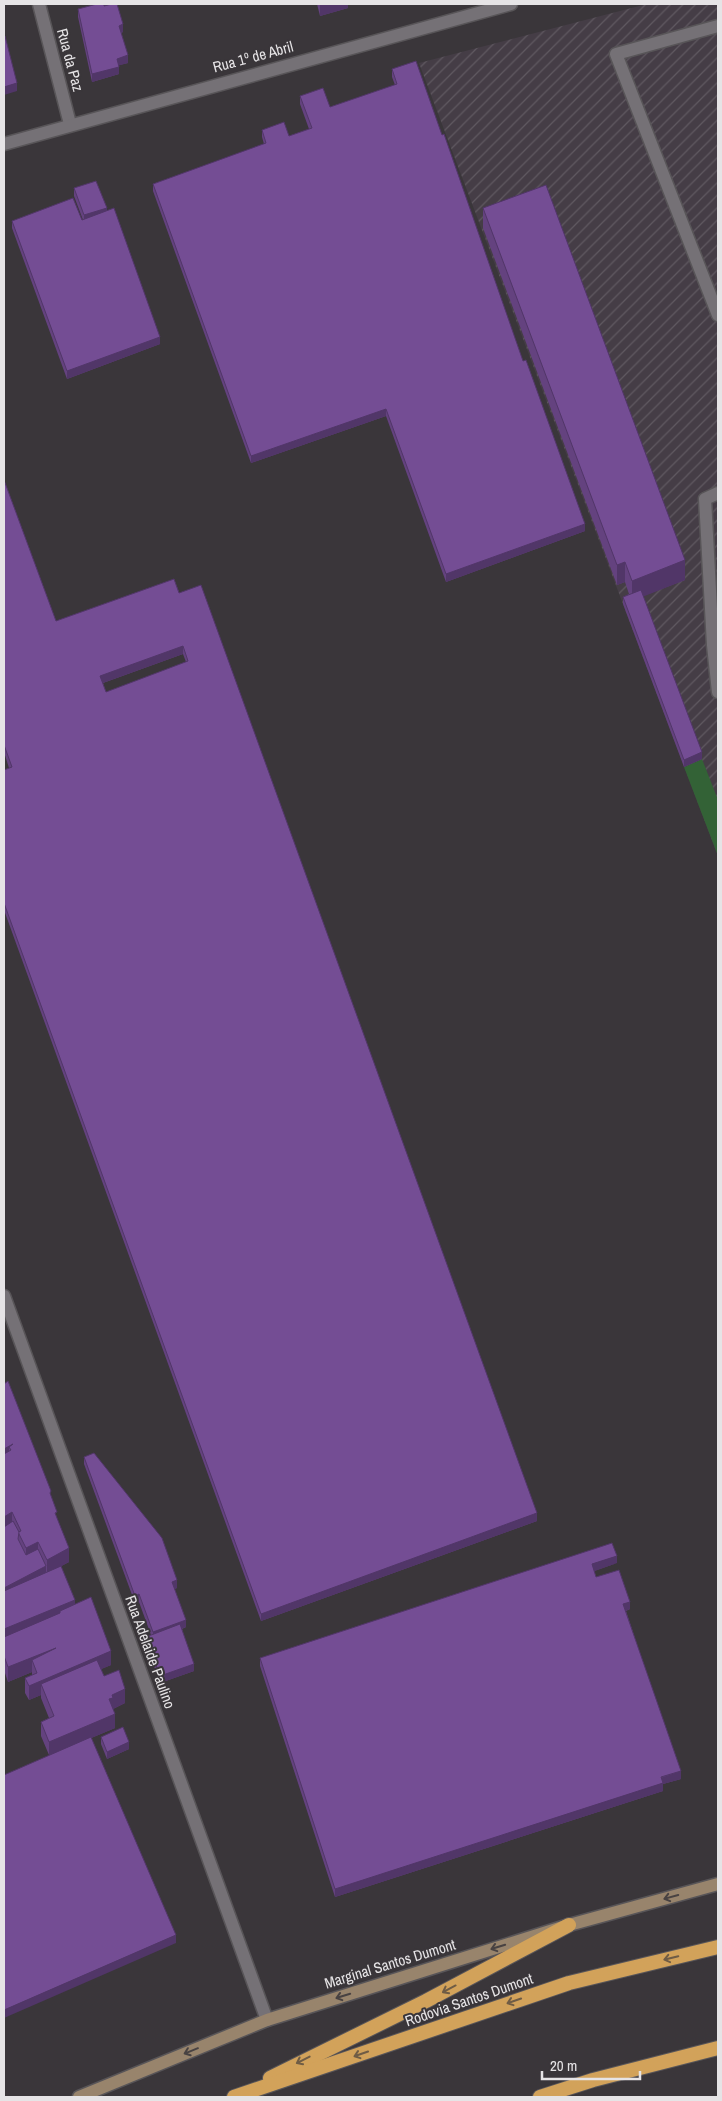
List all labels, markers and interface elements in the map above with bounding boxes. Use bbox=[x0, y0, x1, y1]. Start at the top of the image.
street label: Rua da Paz bbox=[52, 26, 89, 94]
street label: Rua 1º de Abril bbox=[210, 36, 295, 77]
street label: Rua Adelaide Paulino bbox=[120, 1592, 181, 1711]
one-way arrow bbox=[664, 1892, 680, 1902]
street label: Marginal Santos Dumont bbox=[322, 1933, 459, 1993]
one-way arrow bbox=[491, 1943, 507, 1952]
one-way arrow bbox=[663, 1954, 679, 1963]
street label: Rodovia Santos Dumont bbox=[402, 1968, 536, 2031]
one-way arrow bbox=[442, 1984, 457, 1994]
one-way arrow bbox=[336, 1991, 352, 2001]
one-way arrow bbox=[507, 1997, 523, 2007]
one-way arrow bbox=[184, 2047, 199, 2057]
scale bar bbox=[542, 2048, 640, 2080]
one-way arrow bbox=[353, 2050, 369, 2059]
text: 20 m bbox=[550, 2055, 577, 2076]
one-way arrow bbox=[296, 2056, 311, 2065]

